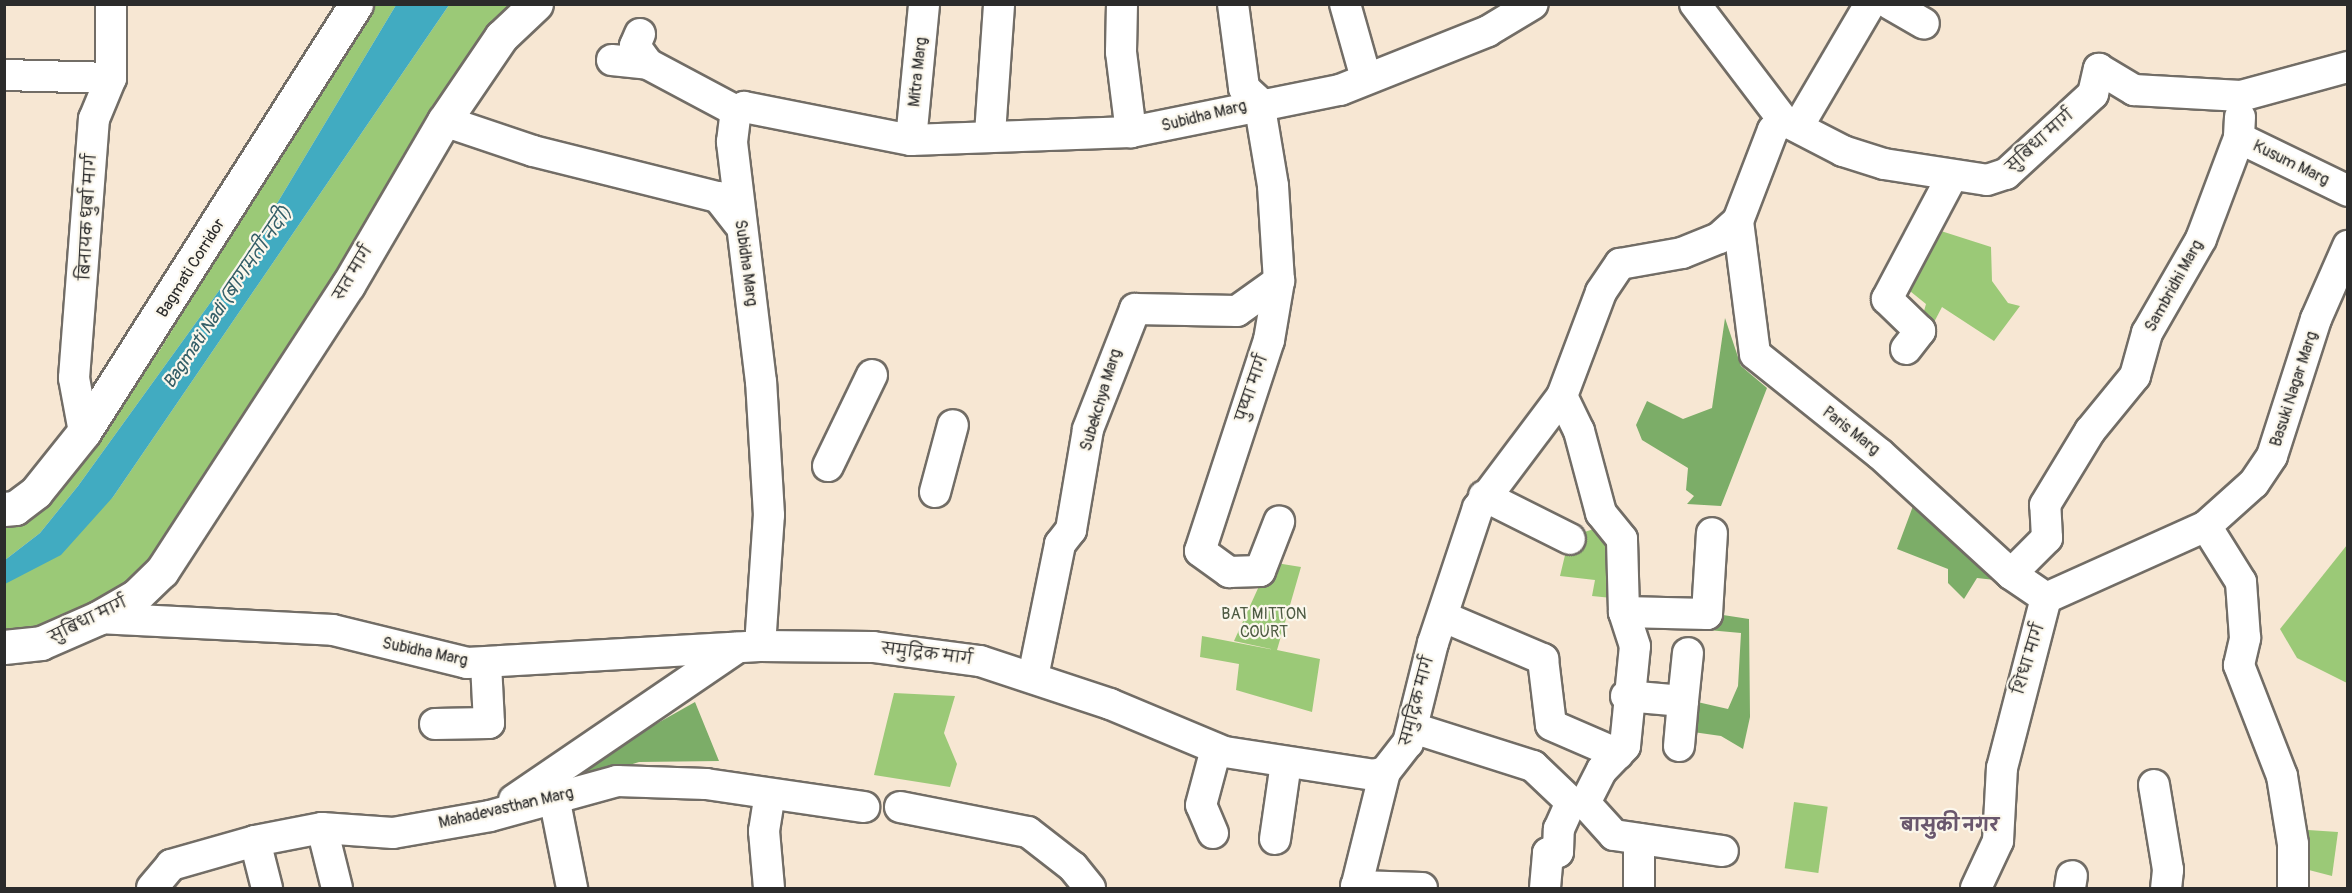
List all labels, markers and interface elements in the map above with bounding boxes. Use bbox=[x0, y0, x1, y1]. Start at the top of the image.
street label: Mitra Marg bbox=[905, 36, 931, 108]
street label: Subidha Marg bbox=[1159, 96, 1249, 136]
street label: सुबिधा मार्ग bbox=[2002, 106, 2078, 176]
street label: Kusum Marg bbox=[2250, 136, 2332, 190]
street label: बिनायक धुर्बा मार्ग bbox=[75, 153, 101, 281]
water label: Bagmati Nadi (बागमती नदी) bbox=[159, 203, 297, 393]
street label: Bagmati Corridor bbox=[153, 215, 229, 321]
street label: Subidha Marg bbox=[730, 219, 762, 307]
street label: Sambridhi Marg bbox=[2141, 237, 2207, 335]
street label: सत मार्ग bbox=[329, 242, 377, 304]
street label: Basuki Nagar Marg bbox=[2266, 329, 2322, 449]
street label: Subekchya Marg bbox=[1076, 347, 1126, 453]
street label: पुष्पा मार्ग bbox=[1232, 352, 1272, 424]
street label: Paris Marg bbox=[1818, 403, 1884, 459]
street label: सुबिधा मार्ग bbox=[46, 593, 130, 647]
park label: BAT MITTON COURT bbox=[1221, 604, 1307, 642]
street label: शिधा मार्ग bbox=[2009, 621, 2049, 697]
street label: Subidha Marg bbox=[380, 634, 470, 670]
street label: समुद्रिक मार्ग bbox=[880, 639, 974, 669]
street label: समुद्रिक मार्ग bbox=[1396, 654, 1438, 748]
street label: Mahadevasthan Marg bbox=[437, 783, 575, 833]
district label: बासुकी नगर bbox=[1901, 815, 1999, 837]

